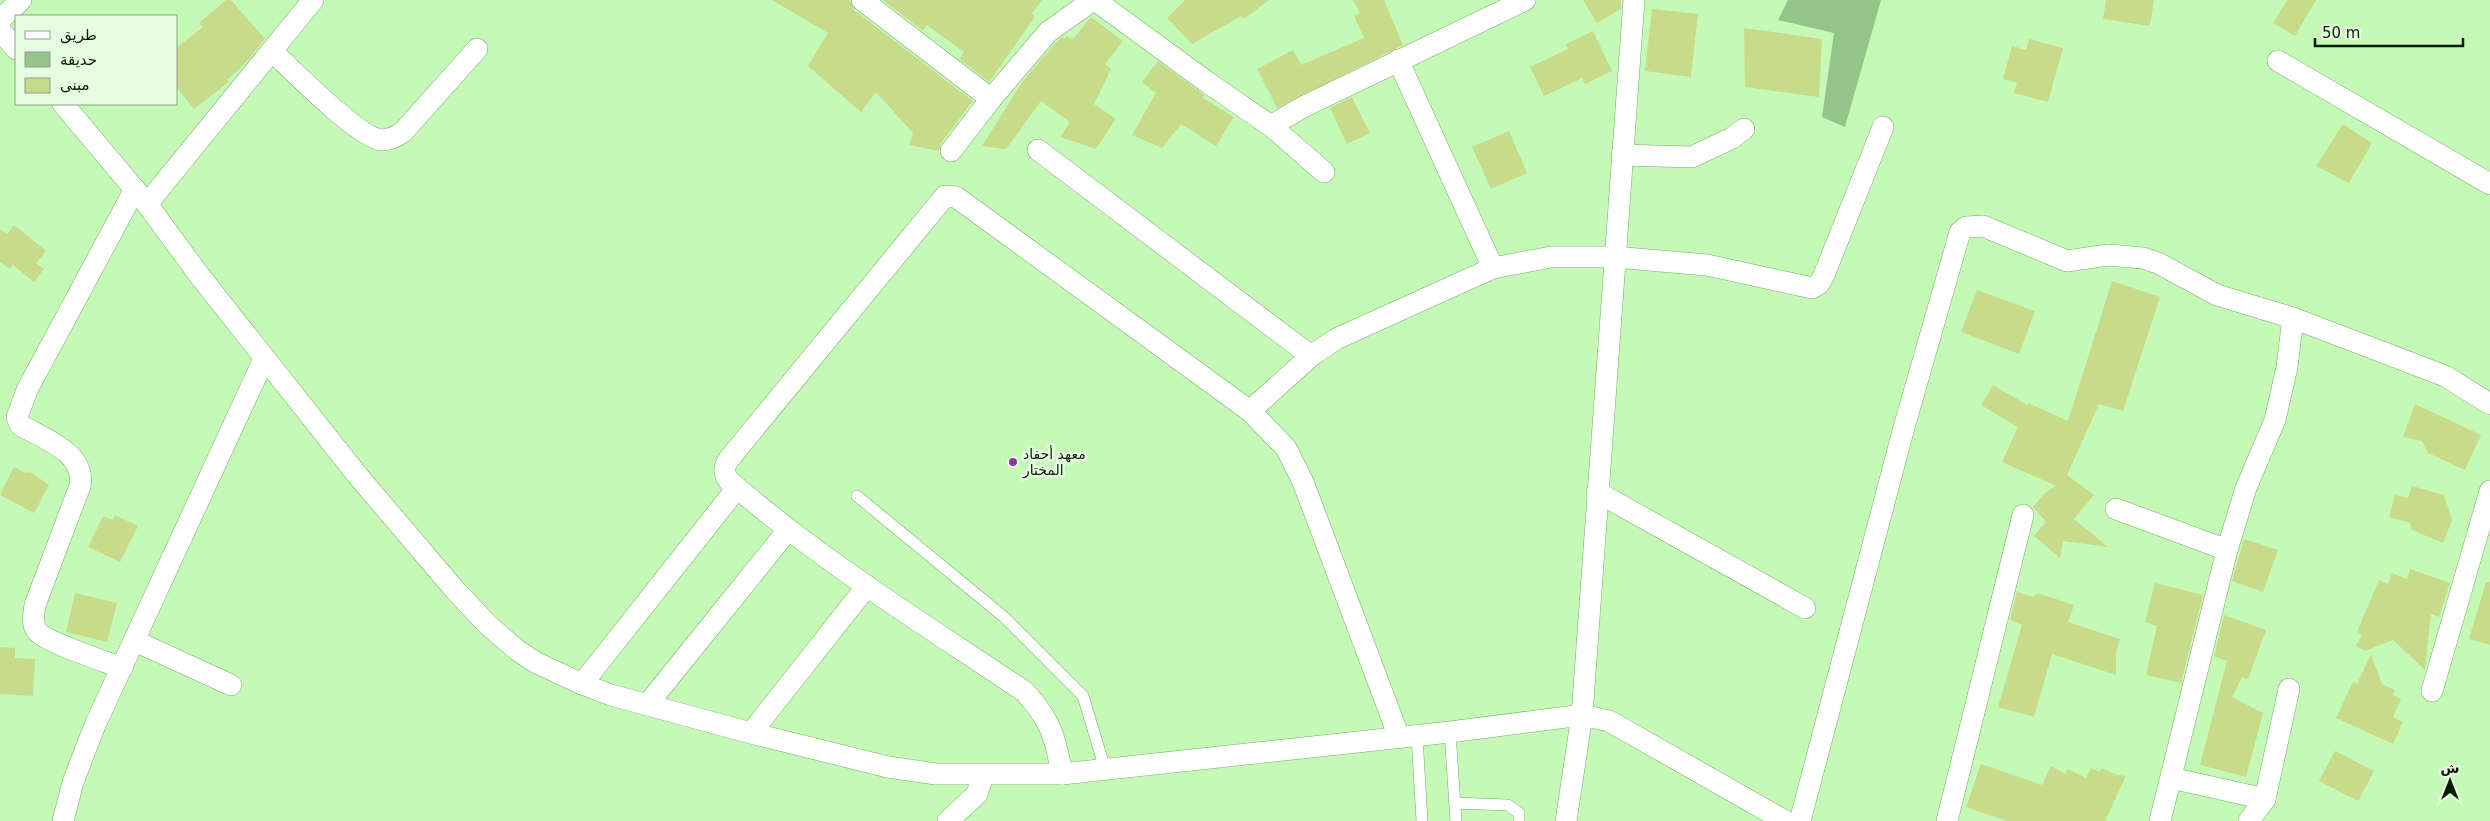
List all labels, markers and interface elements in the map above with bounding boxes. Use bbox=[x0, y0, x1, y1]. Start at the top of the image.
legend bbox=[15, 15, 178, 105]
scale bar bbox=[2315, 15, 2462, 47]
text: 50 m bbox=[2322, 24, 2360, 42]
text: طريق bbox=[60, 26, 97, 44]
text: حديقة bbox=[60, 51, 97, 69]
text: مبنى bbox=[60, 76, 90, 94]
place label: معهد أحفاد المختار bbox=[1022, 445, 1086, 479]
marker: معهد أحفاد المختار bbox=[1007, 456, 1019, 468]
north arrow bbox=[2425, 756, 2475, 806]
text: ش bbox=[2440, 760, 2460, 776]

